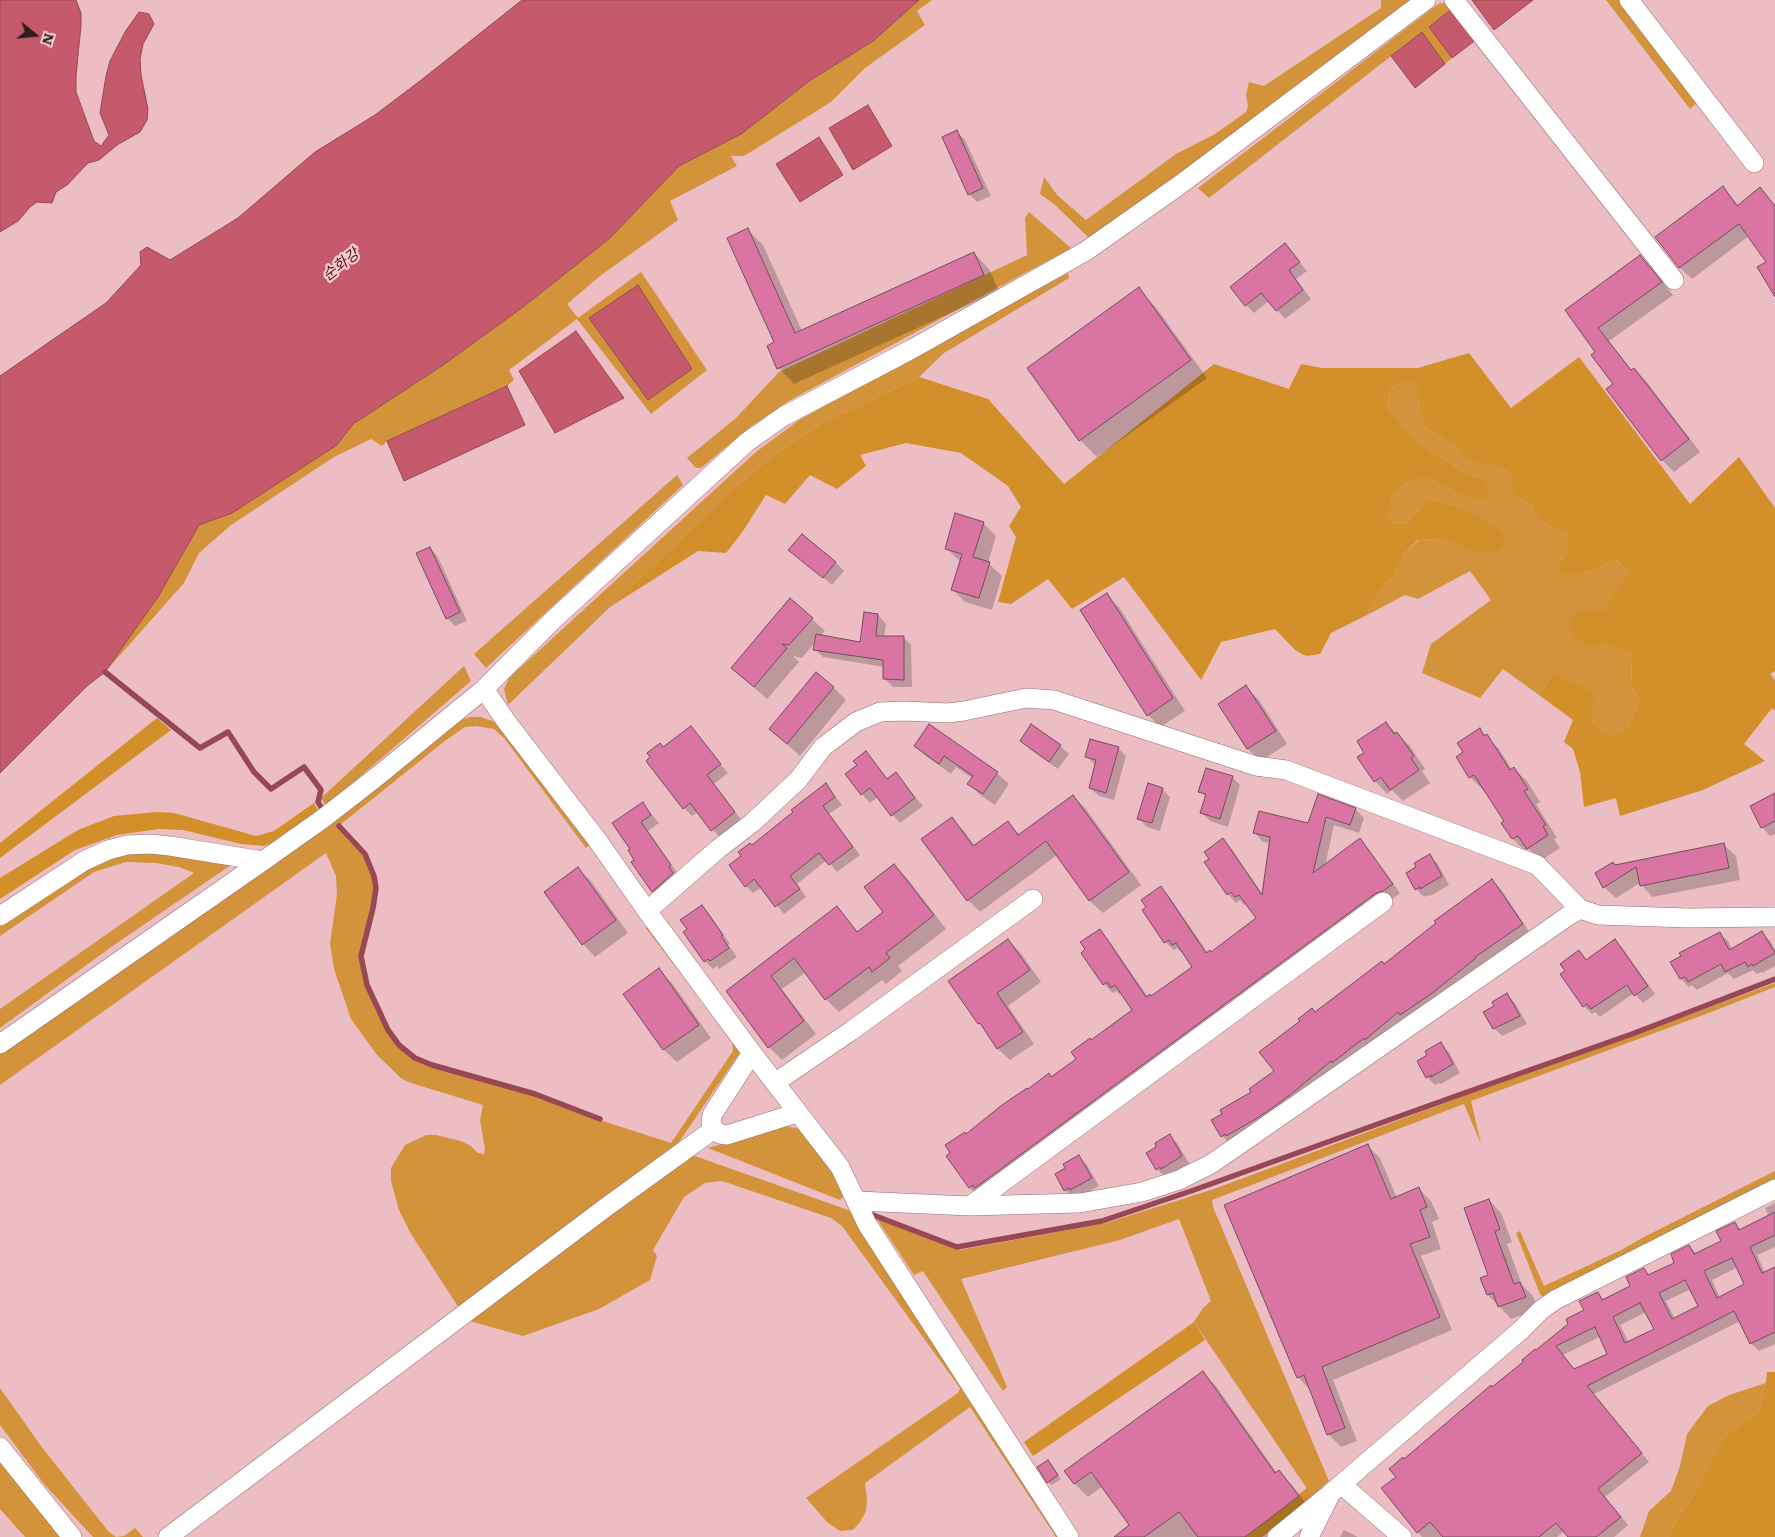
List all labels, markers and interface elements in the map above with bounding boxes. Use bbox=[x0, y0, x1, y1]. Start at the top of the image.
north arrow bbox=[10, 10, 60, 60]
text: N bbox=[38, 31, 61, 48]
water label: 순화강 bbox=[319, 245, 363, 285]

